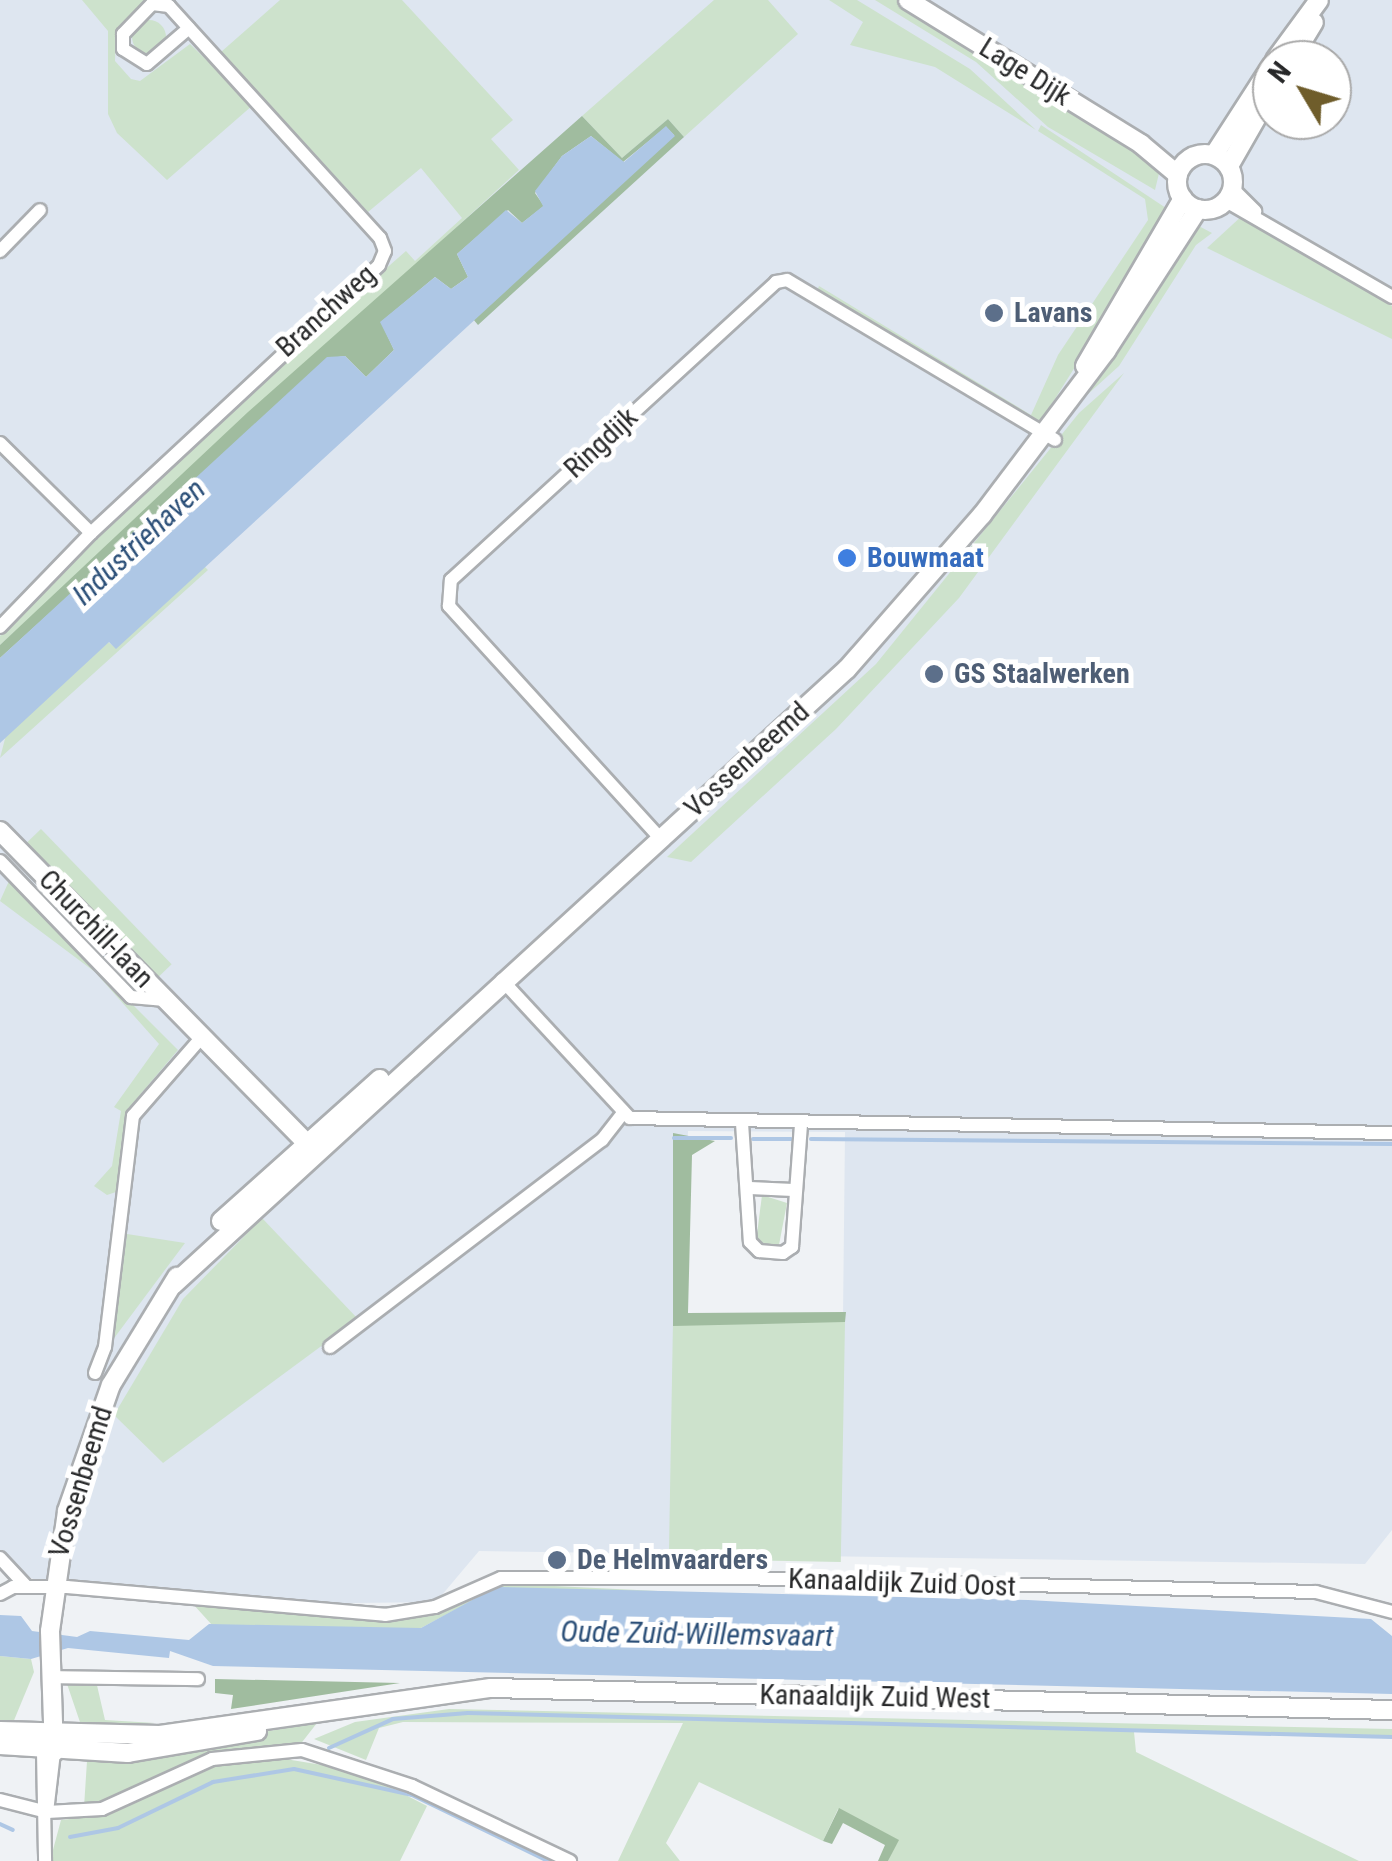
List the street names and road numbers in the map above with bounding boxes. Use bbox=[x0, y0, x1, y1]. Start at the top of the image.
street label: Lage Dijk bbox=[973, 31, 1077, 113]
street label: Branchweg bbox=[269, 258, 383, 364]
street label: Ringdijk bbox=[557, 401, 645, 485]
street label: Vossenbeemd bbox=[678, 695, 816, 825]
street label: Churchill-laan bbox=[32, 863, 160, 995]
street label: Vossenbeemd bbox=[42, 1402, 120, 1562]
street label: Kanaaldijk Zuid Oost bbox=[788, 1562, 1016, 1604]
street label: Kanaaldijk Zuid West bbox=[759, 1678, 991, 1716]

